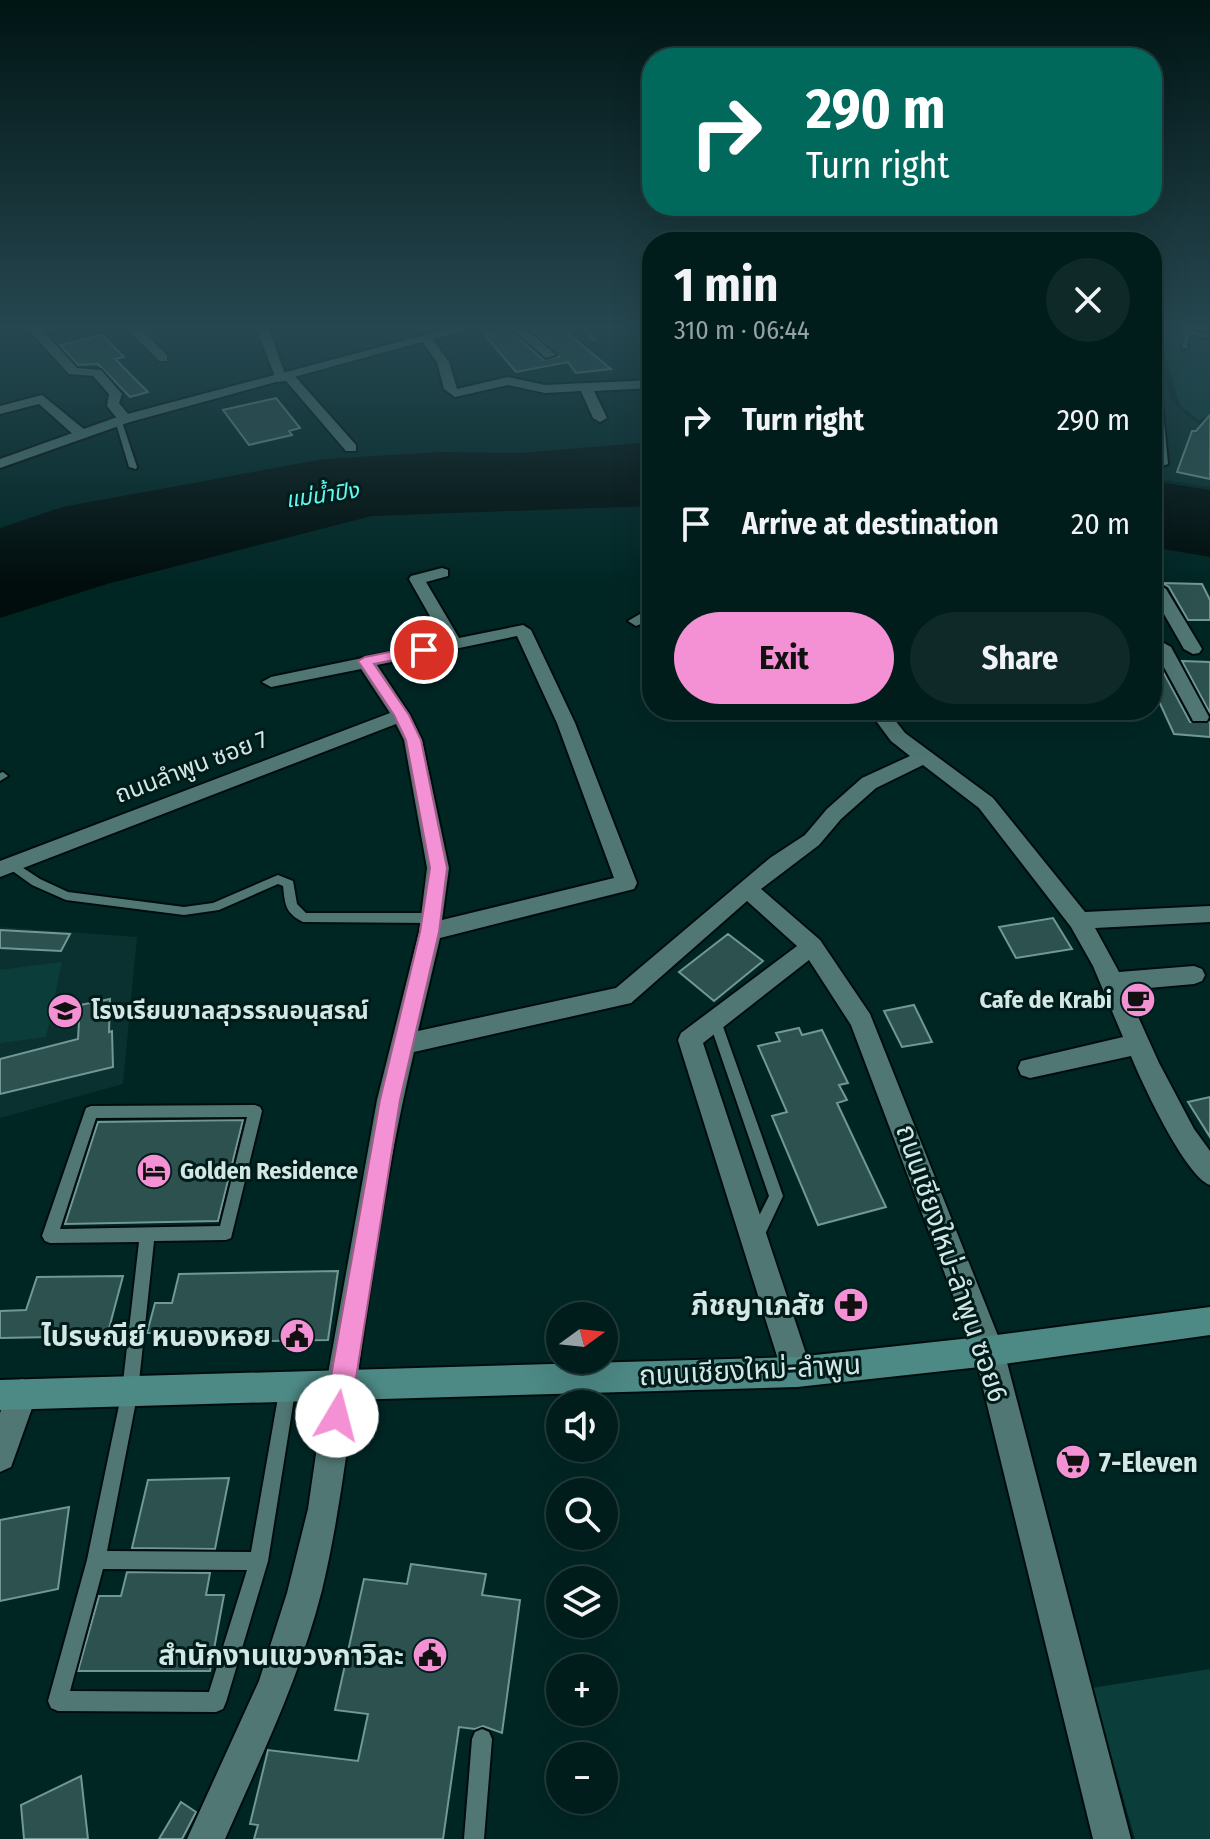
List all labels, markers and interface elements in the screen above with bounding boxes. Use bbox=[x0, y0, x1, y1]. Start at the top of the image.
text: 290 m bbox=[806, 76, 946, 143]
icon: right bbox=[674, 80, 778, 184]
text: Turn right bbox=[806, 144, 949, 188]
text: 1 min bbox=[674, 256, 779, 314]
button: close bbox=[1046, 258, 1130, 342]
text: 310 m · 06:44 bbox=[674, 315, 810, 346]
icon: right bbox=[674, 398, 718, 442]
text: Turn right bbox=[742, 402, 864, 438]
text: 290 m bbox=[1057, 402, 1130, 438]
water label: แม่น้ำปิง bbox=[283, 474, 361, 513]
icon: arrive bbox=[674, 502, 718, 546]
text: Arrive at destination bbox=[742, 506, 999, 542]
text: 20 m bbox=[1071, 506, 1130, 542]
button: Exit bbox=[674, 612, 894, 704]
button: Share bbox=[910, 612, 1130, 704]
pin bbox=[390, 616, 458, 684]
icon: arrive bbox=[402, 628, 446, 672]
street label: ถนนลำพูน ซอย 7 bbox=[111, 725, 272, 810]
cafe icon: Cafe de Krabi bbox=[1119, 981, 1157, 1019]
place label: Cafe de Krabi bbox=[979, 986, 1112, 1014]
school or university icon: โรงเรียนขาลสุวรรณอนุสรณ์ bbox=[46, 992, 84, 1030]
place label: โรงเรียนขาลสุวรรณอนุสรณ์ bbox=[91, 997, 369, 1026]
street label: ถนนเชียงใหม่-ลำพูน ซอย6 bbox=[888, 1120, 1015, 1406]
hotel icon: Golden Residence bbox=[135, 1152, 173, 1190]
place label: Golden Residence bbox=[180, 1157, 358, 1185]
pharmacy icon: ภีชญาเภสัช bbox=[832, 1286, 870, 1324]
place label: ภีชญาเภสัช bbox=[691, 1289, 825, 1322]
north arrow bbox=[546, 1302, 618, 1374]
map controls bbox=[546, 1302, 618, 1814]
public building icon: ไปรษณีย์ หนองหอย bbox=[278, 1317, 316, 1355]
place label: ไปรษณีย์ หนองหอย bbox=[41, 1320, 271, 1353]
street label: ถนนเชียงใหม่-ลำพูน bbox=[638, 1348, 862, 1393]
position arrow bbox=[295, 1374, 379, 1458]
button: sound bbox=[546, 1390, 618, 1462]
supermarket icon: 7-Eleven bbox=[1054, 1443, 1092, 1481]
place label: 7-Eleven bbox=[1099, 1446, 1198, 1479]
button: search bbox=[546, 1478, 618, 1550]
button: layers bbox=[546, 1566, 618, 1638]
public building icon: สำนักงานแขวงกาวิละ bbox=[411, 1636, 449, 1674]
place label: สำนักงานแขวงกาวิละ bbox=[158, 1639, 404, 1672]
button: + bbox=[546, 1654, 618, 1726]
button: − bbox=[546, 1742, 618, 1814]

